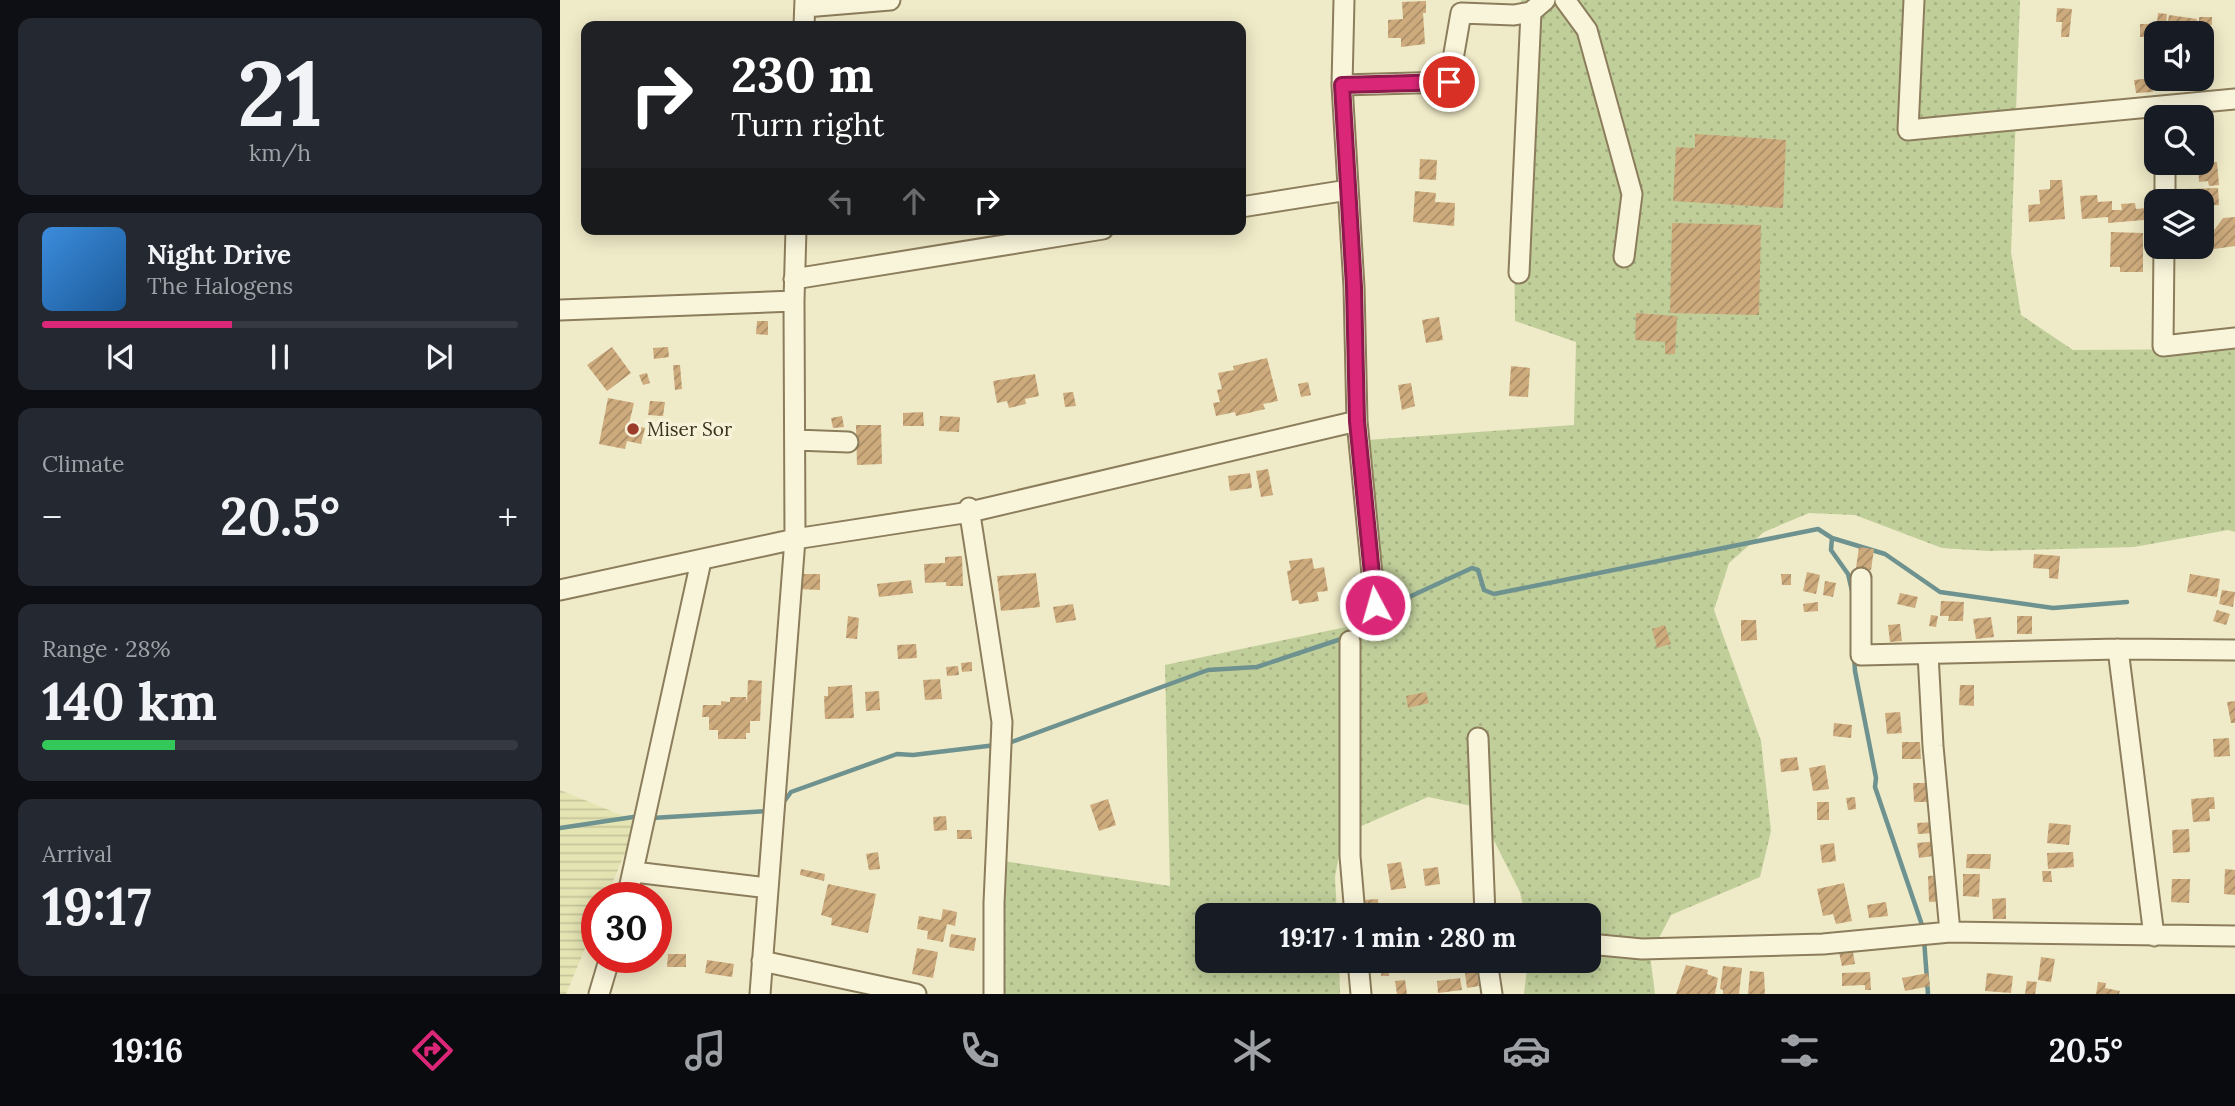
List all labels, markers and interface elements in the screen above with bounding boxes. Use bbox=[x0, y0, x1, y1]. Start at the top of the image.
map controls bbox=[2144, 21, 2214, 259]
button: sound bbox=[2144, 21, 2214, 91]
text: 21 bbox=[237, 34, 323, 151]
text: 230 m bbox=[731, 43, 874, 105]
icon: right bbox=[616, 49, 707, 140]
pin bbox=[1419, 52, 1479, 112]
icon: arrive bbox=[1430, 63, 1468, 101]
text: Turn right bbox=[731, 104, 884, 145]
button: search bbox=[2144, 105, 2214, 175]
text: km/h bbox=[249, 138, 311, 167]
icon: left bbox=[822, 182, 860, 220]
icon: ahead bbox=[895, 182, 933, 220]
icon: right bbox=[968, 182, 1006, 220]
button: layers bbox=[2144, 189, 2214, 259]
text: Night Drive bbox=[147, 238, 291, 271]
text: The Halogens bbox=[147, 271, 293, 300]
icon: previous bbox=[102, 338, 140, 376]
icon: pause bbox=[261, 338, 299, 376]
icon: next bbox=[420, 338, 458, 376]
place label: Miser Sor bbox=[647, 417, 733, 441]
marker: Miser Sor bbox=[625, 421, 641, 437]
text: Climate bbox=[42, 449, 124, 478]
text: 20.5° bbox=[220, 483, 340, 549]
text: − bbox=[42, 493, 62, 541]
text: + bbox=[498, 493, 518, 541]
position arrow bbox=[1338, 568, 1412, 642]
text: Range · 28% bbox=[42, 634, 170, 663]
text: 140 km bbox=[42, 668, 217, 734]
text: Arrival bbox=[42, 839, 112, 868]
text: 19:17 bbox=[42, 873, 152, 939]
speed limit sign: 30 bbox=[581, 882, 672, 973]
text: 19:17 · 1 min · 280 m bbox=[1280, 921, 1516, 954]
icon: directions bbox=[408, 1026, 457, 1075]
icon: music bbox=[681, 1026, 730, 1075]
icon: phone bbox=[955, 1026, 1004, 1075]
icon: climate bbox=[1228, 1026, 1277, 1075]
icon: car bbox=[1502, 1026, 1551, 1075]
icon: filters bbox=[1775, 1026, 1824, 1075]
text: 19:16 bbox=[112, 1030, 183, 1071]
text: 20.5° bbox=[2049, 1030, 2123, 1071]

